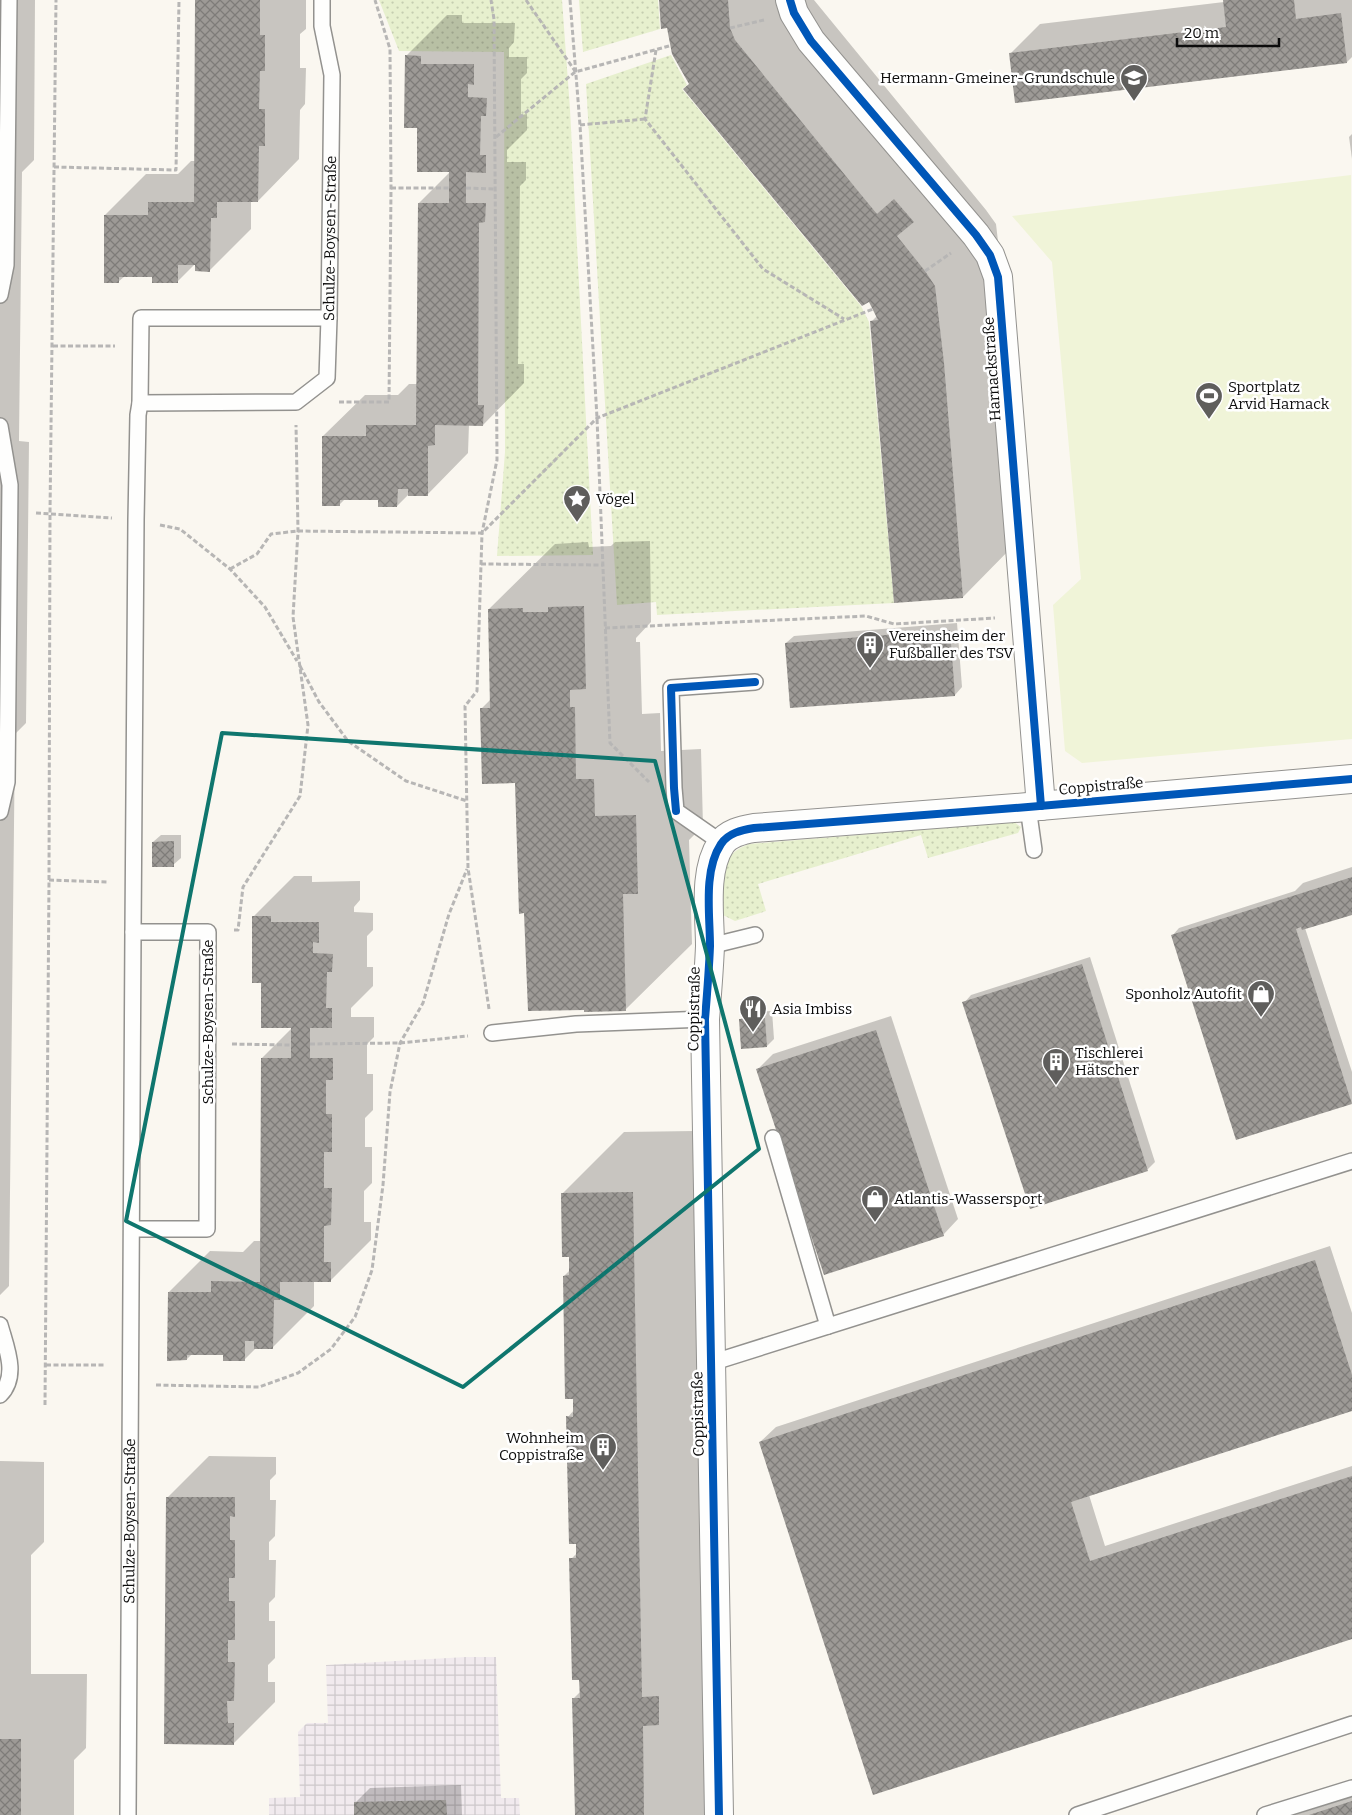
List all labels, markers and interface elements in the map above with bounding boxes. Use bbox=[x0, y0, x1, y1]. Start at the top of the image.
scale bar bbox=[1177, 15, 1280, 47]
text: 20 m bbox=[1184, 24, 1220, 42]
school or university icon: Hermann-Gmeiner-Grundschule bbox=[1119, 63, 1149, 102]
place label: Hermann-Gmeiner-Grundschule bbox=[880, 69, 1115, 87]
street label: Schulze-Boysen-Straße bbox=[320, 156, 340, 321]
street label: Harnackstraße bbox=[979, 316, 1005, 422]
place label: Sportplatz Arvid Harnack bbox=[1228, 378, 1330, 413]
sports icon: Sportplatz Arvid Harnack bbox=[1194, 381, 1224, 420]
place icon: Vögel bbox=[562, 484, 592, 523]
place label: Vögel bbox=[596, 490, 635, 508]
place label: Vereinsheim der Fußballer des TSV bbox=[889, 627, 1014, 662]
building icon: Vereinsheim der Fußballer des TSV bbox=[855, 630, 885, 669]
street label: Coppistraße bbox=[1058, 773, 1144, 799]
street label: Schulze-Boysen-Straße bbox=[199, 939, 217, 1105]
street label: Coppistraße bbox=[684, 966, 704, 1052]
shop icon: Sponholz Autofit bbox=[1246, 979, 1276, 1018]
place label: Sponholz Autofit bbox=[1125, 985, 1243, 1003]
restaurant icon: Asia Imbiss bbox=[738, 994, 768, 1033]
place label: Asia Imbiss bbox=[772, 1000, 852, 1018]
place label: Tischlerei Hätscher bbox=[1075, 1044, 1144, 1079]
building icon: Tischlerei Hätscher bbox=[1041, 1047, 1071, 1086]
shop icon: Atlantis-Wassersport bbox=[860, 1184, 890, 1223]
place label: Atlantis-Wassersport bbox=[894, 1190, 1043, 1208]
street label: Coppistraße bbox=[688, 1371, 708, 1457]
place label: Wohnheim Coppistraße bbox=[499, 1429, 585, 1464]
building icon: Wohnheim Coppistraße bbox=[588, 1432, 618, 1471]
street label: Schulze-Boysen-Straße bbox=[120, 1438, 139, 1604]

